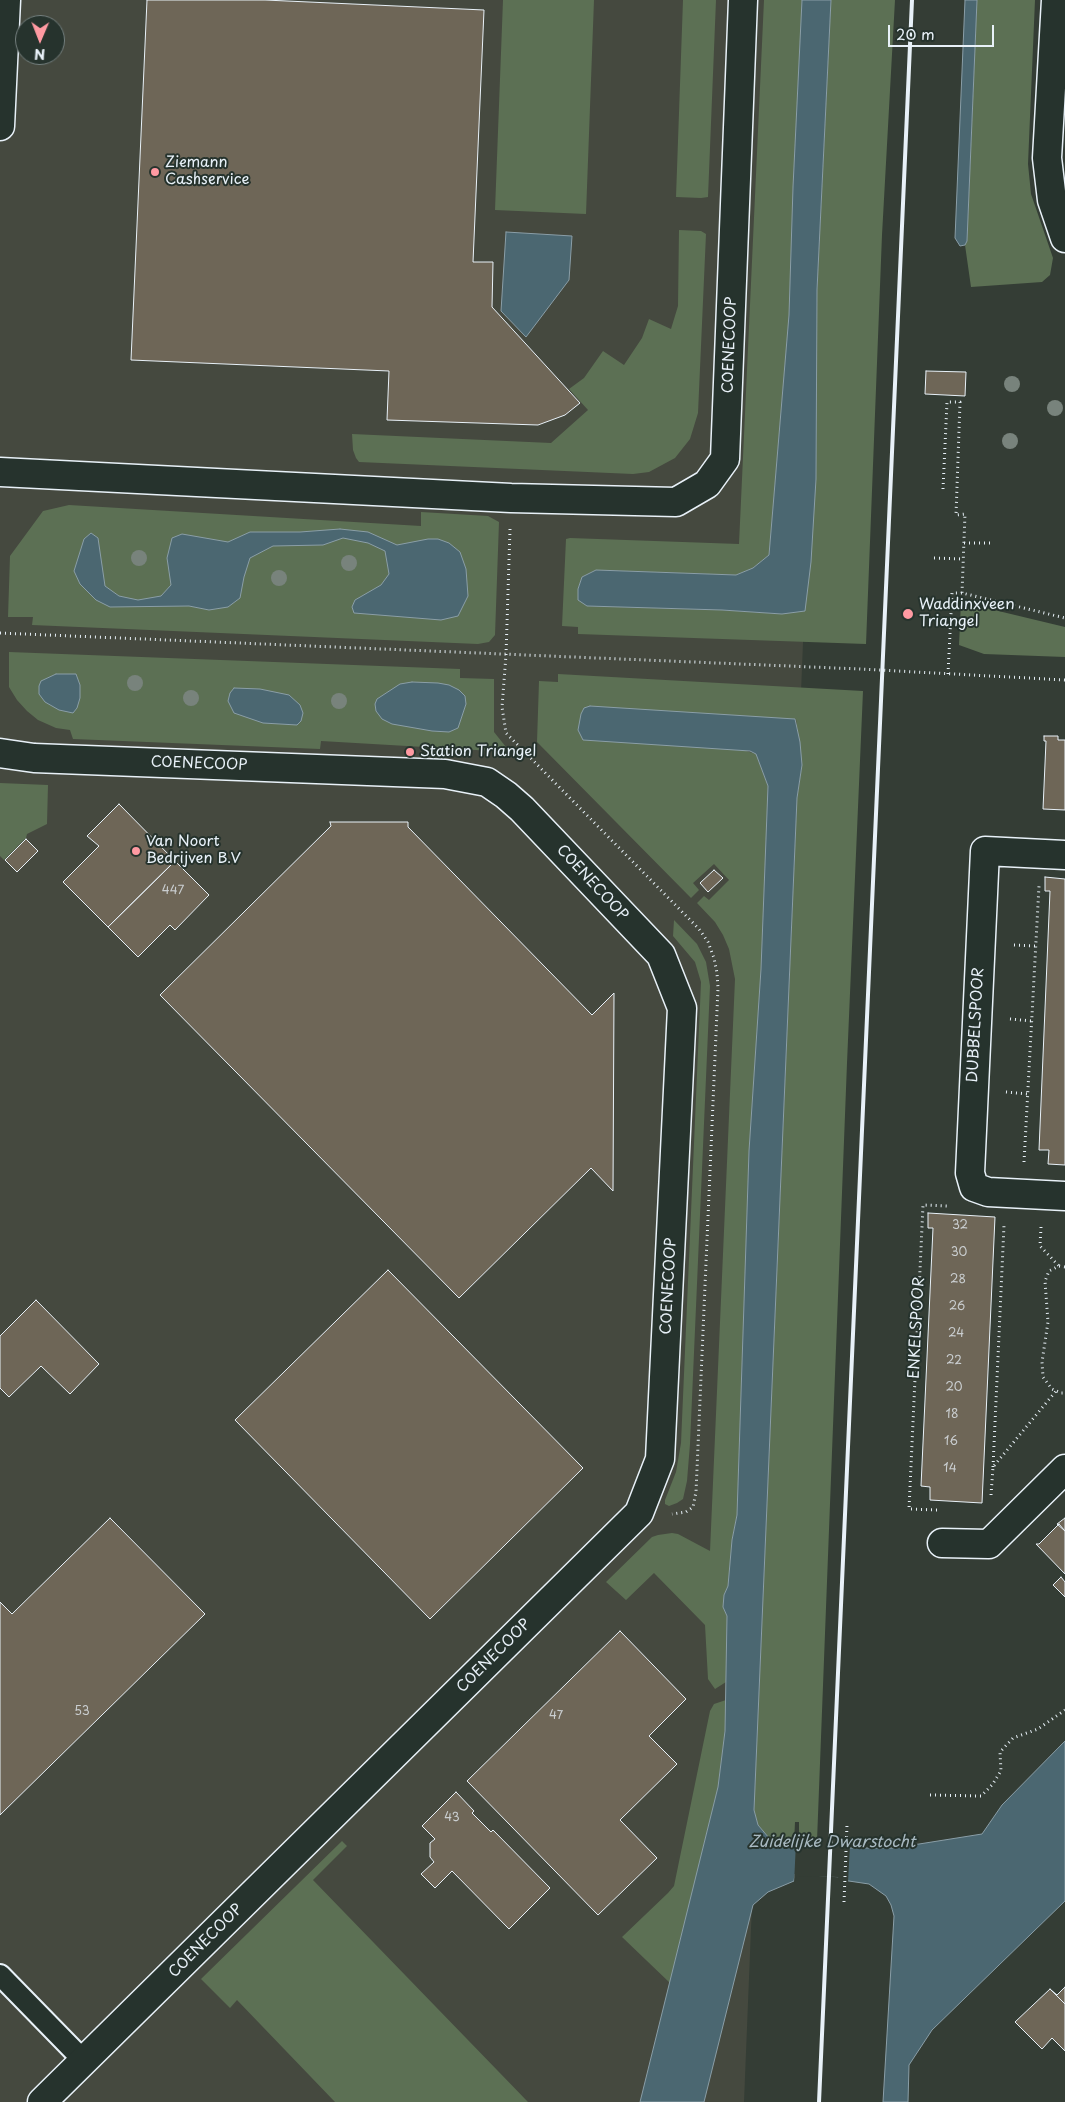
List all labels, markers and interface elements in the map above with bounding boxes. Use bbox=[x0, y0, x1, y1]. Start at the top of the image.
north arrow bbox=[15, 15, 65, 65]
scale bar bbox=[890, 15, 996, 47]
text: 20 m bbox=[896, 22, 935, 45]
text: N bbox=[34, 44, 45, 65]
place label: Ziemann Cashservice bbox=[165, 154, 249, 189]
marker: Ziemann Cashservice bbox=[149, 166, 161, 178]
street label: COENECOOP bbox=[719, 296, 741, 394]
place label: Waddinxveen Triangel bbox=[919, 596, 1015, 631]
marker: Waddinxveen Triangel bbox=[901, 607, 915, 621]
place label: Station Triangel bbox=[420, 743, 536, 761]
marker: Station Triangel bbox=[404, 746, 416, 758]
street label: COENECOOP bbox=[150, 753, 248, 775]
place label: Van Noort Bedrijven B.V bbox=[146, 833, 241, 868]
street label: COENECOOP bbox=[552, 841, 632, 925]
marker: Van Noort Bedrijven B.V bbox=[130, 845, 142, 857]
house number: 447 bbox=[162, 884, 184, 898]
street label: DUBBELSPOOR bbox=[964, 967, 988, 1083]
house number: 32 bbox=[952, 1219, 968, 1233]
street label: COENECOOP bbox=[657, 1237, 681, 1335]
house number: 30 bbox=[951, 1246, 967, 1260]
house number: 28 bbox=[950, 1273, 966, 1287]
street label: ENKELSPOOR bbox=[905, 1277, 929, 1379]
house number: 26 bbox=[949, 1300, 965, 1314]
house number: 24 bbox=[948, 1327, 964, 1341]
house number: 22 bbox=[946, 1354, 962, 1368]
house number: 20 bbox=[945, 1381, 963, 1395]
house number: 18 bbox=[946, 1408, 958, 1422]
house number: 16 bbox=[944, 1435, 958, 1449]
house number: 14 bbox=[943, 1462, 957, 1476]
street label: COENECOOP bbox=[453, 1615, 535, 1697]
house number: 53 bbox=[74, 1705, 90, 1719]
house number: 47 bbox=[549, 1709, 563, 1723]
house number: 43 bbox=[444, 1811, 460, 1825]
water label: Zuidelijke Dwarstocht bbox=[748, 1833, 916, 1853]
street label: COENECOOP bbox=[165, 1900, 247, 1982]

